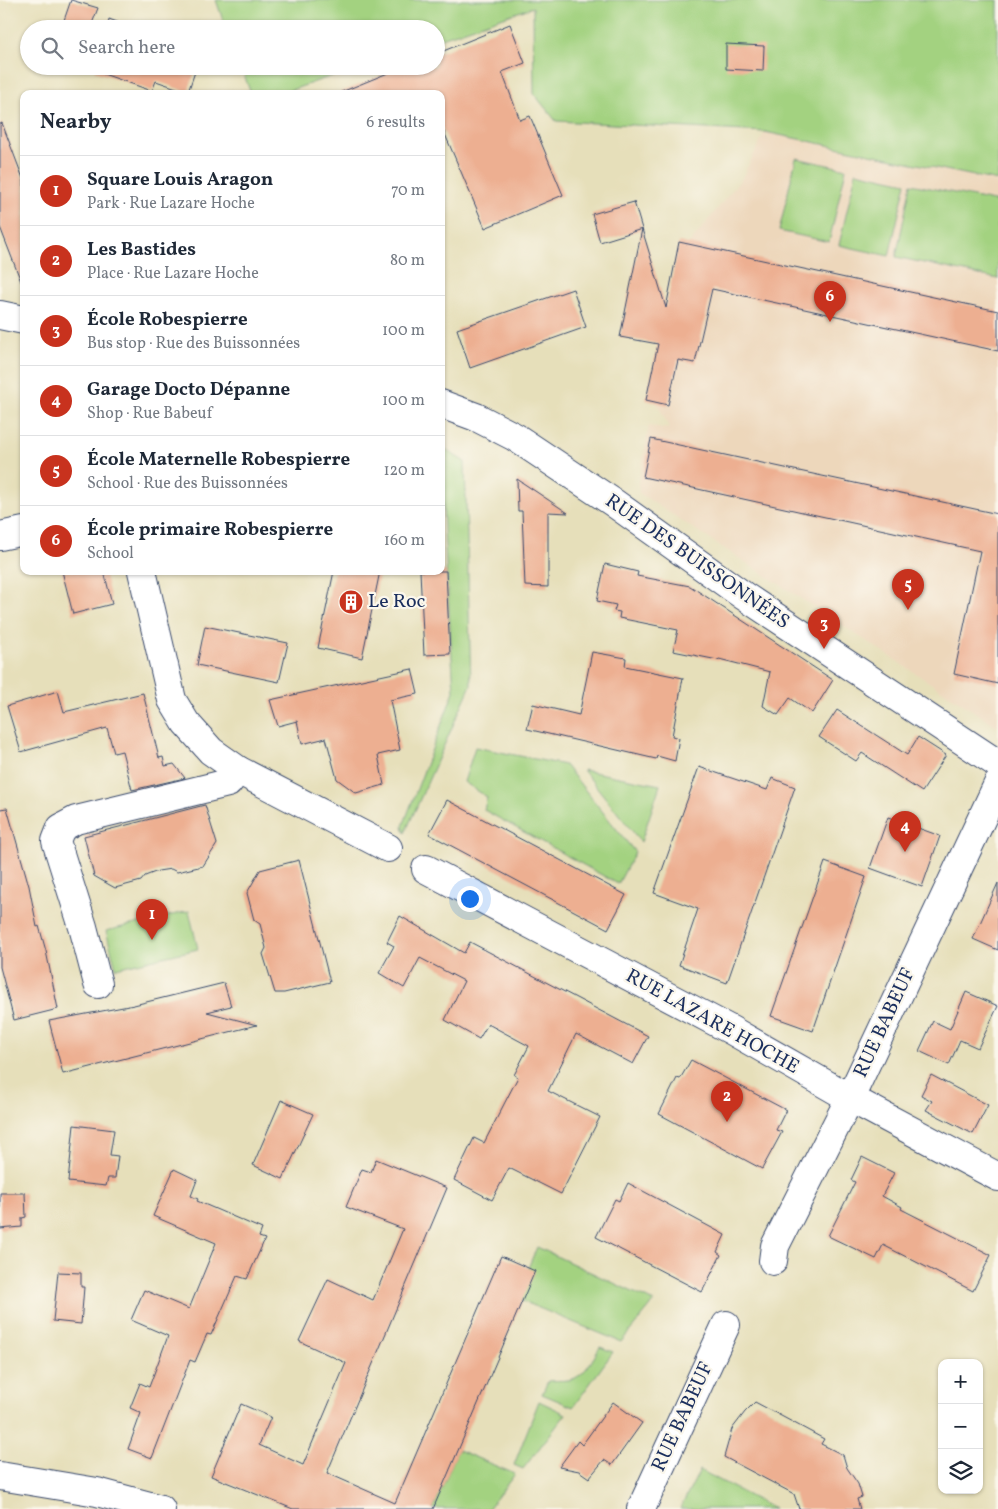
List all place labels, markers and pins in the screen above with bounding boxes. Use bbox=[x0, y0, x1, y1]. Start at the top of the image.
pin: 6 bbox=[814, 281, 846, 322]
pin: 5 bbox=[892, 569, 924, 610]
place label: Le Roc bbox=[368, 588, 426, 616]
building icon: Le Roc bbox=[338, 589, 364, 615]
pin: 3 bbox=[808, 608, 840, 649]
pin: 4 bbox=[889, 811, 921, 852]
pin: 1 bbox=[136, 899, 168, 940]
pin: 2 bbox=[711, 1081, 743, 1122]

